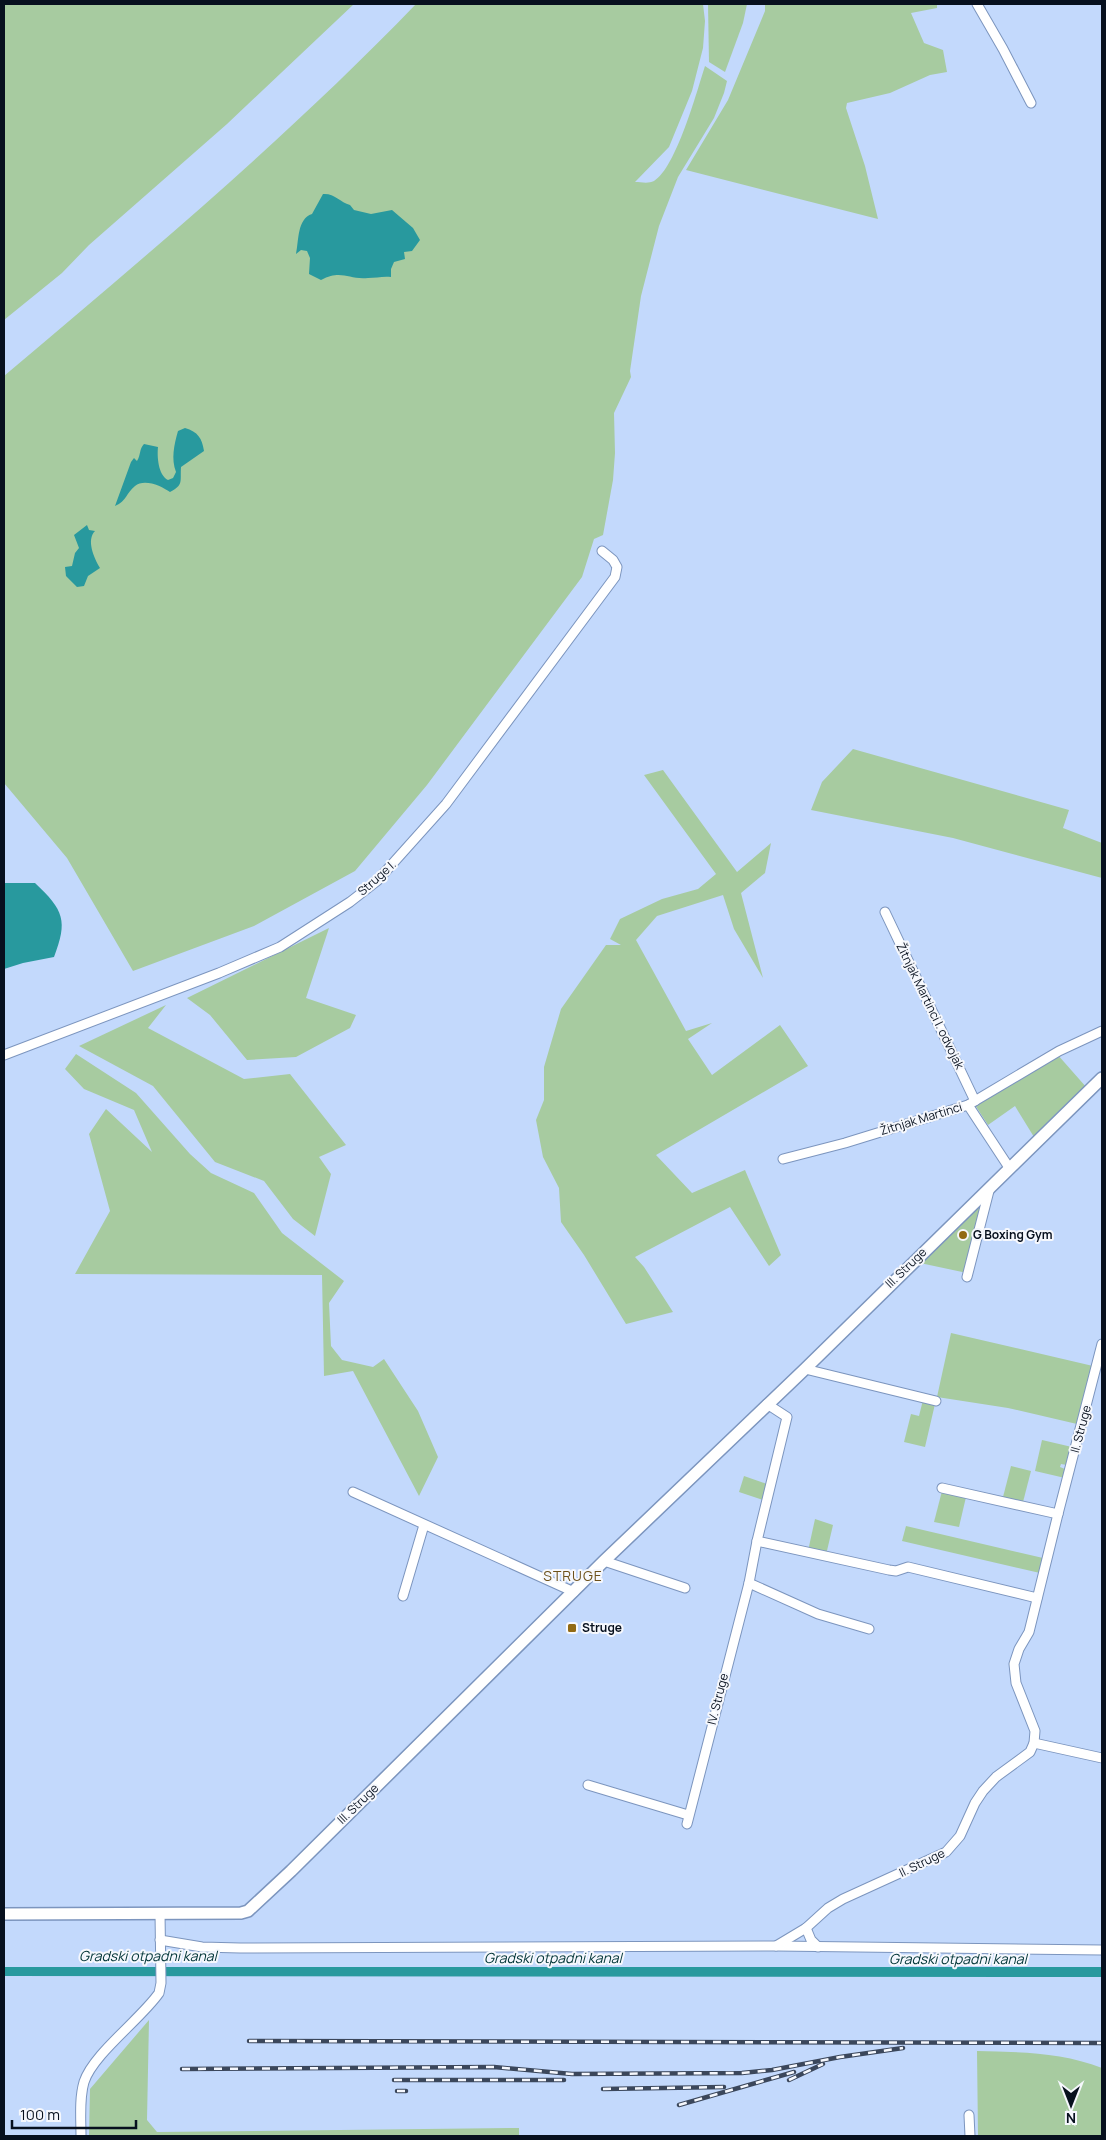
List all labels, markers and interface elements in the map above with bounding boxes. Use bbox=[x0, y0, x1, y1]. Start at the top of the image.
street label: Struge I. bbox=[354, 856, 399, 899]
street label: Žitnjak Martinci I. odvojak bbox=[892, 940, 969, 1073]
street label: Žitnjak Martinci bbox=[878, 1098, 964, 1139]
place label: G Boxing Gym bbox=[973, 1226, 1053, 1243]
marker: G Boxing Gym bbox=[957, 1229, 969, 1241]
street label: III. Struge bbox=[881, 1244, 930, 1292]
street label: II. Struge bbox=[1066, 1403, 1095, 1455]
district label: STRUGE bbox=[543, 1566, 603, 1585]
place label: Struge bbox=[582, 1619, 622, 1636]
marker: Struge bbox=[566, 1622, 578, 1634]
street label: IV. Struge bbox=[703, 1671, 732, 1726]
street label: III. Struge bbox=[333, 1780, 382, 1828]
street label: II. Struge bbox=[896, 1844, 947, 1881]
water label: Gradski otpadni kanal bbox=[79, 1946, 219, 1965]
water label: Gradski otpadni kanal bbox=[484, 1948, 624, 1967]
water label: Gradski otpadni kanal bbox=[889, 1949, 1029, 1968]
north arrow bbox=[1046, 2080, 1096, 2130]
scale bar bbox=[12, 2098, 136, 2130]
text: 100 m bbox=[20, 2104, 60, 2125]
text: N bbox=[1066, 2109, 1076, 2128]

